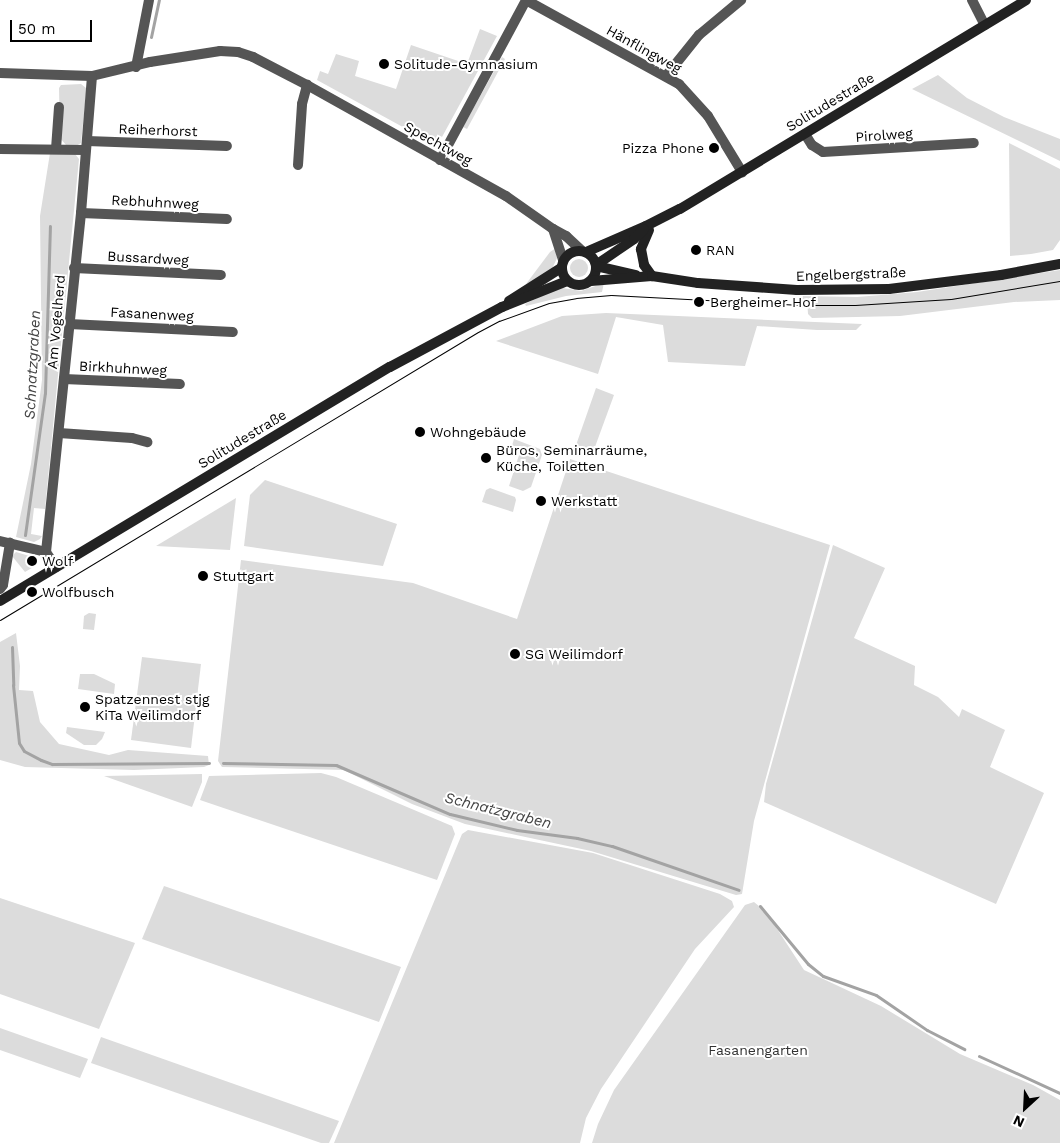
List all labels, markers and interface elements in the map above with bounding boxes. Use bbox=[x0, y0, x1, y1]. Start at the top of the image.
scale bar bbox=[12, 10, 95, 42]
text: 50 m bbox=[18, 20, 55, 38]
street label: Hänflingweg bbox=[604, 21, 684, 77]
place label: Solitude-Gymnasium bbox=[394, 56, 538, 72]
marker: Solitude-Gymnasium bbox=[378, 58, 390, 70]
street label: Solitudestraße bbox=[783, 69, 877, 135]
street label: Spechtweg bbox=[401, 117, 475, 169]
street label: Reiherhorst bbox=[118, 120, 198, 140]
street label: Pirolweg bbox=[855, 125, 913, 145]
place label: Pizza Phone bbox=[622, 140, 704, 156]
marker: Pizza Phone bbox=[708, 142, 720, 154]
street label: Rebhuhnweg bbox=[111, 191, 199, 213]
place label: RAN bbox=[706, 242, 735, 258]
marker: RAN bbox=[690, 244, 702, 256]
street label: Bussardweg bbox=[107, 247, 189, 269]
street label: Engelbergstraße bbox=[796, 264, 906, 284]
street label: Am Vogelherd bbox=[43, 274, 69, 370]
place label: Bergheimer Hof bbox=[710, 294, 816, 310]
marker: Bergheimer Hof bbox=[692, 295, 706, 309]
street label: Fasanenweg bbox=[110, 303, 194, 325]
water label: Schnatzgraben bbox=[21, 310, 45, 420]
street label: Birkhuhnweg bbox=[79, 357, 167, 379]
street label: Solitudestraße bbox=[195, 406, 289, 472]
place label: Wohngebäude bbox=[430, 424, 526, 440]
marker: Wohngebäude bbox=[414, 426, 426, 438]
place label: Büros, Seminarräume, Küche, Toiletten bbox=[496, 442, 647, 474]
marker: Büros, Seminarräume, Küche, Toiletten bbox=[480, 452, 492, 464]
place label: Werkstatt bbox=[551, 493, 617, 509]
marker: Werkstatt bbox=[535, 495, 547, 507]
place label: Wolf bbox=[42, 553, 73, 569]
marker: Wolf bbox=[26, 555, 38, 567]
place label: Stuttgart bbox=[213, 568, 274, 584]
marker: Stuttgart bbox=[197, 570, 209, 582]
place label: Wolfbusch bbox=[42, 584, 114, 600]
marker: Wolfbusch bbox=[26, 586, 38, 598]
place label: SG Weilimdorf bbox=[525, 646, 623, 662]
marker: SG Weilimdorf bbox=[509, 648, 521, 660]
place label: Spatzennest stjg KiTa Weilimdorf bbox=[95, 691, 209, 724]
marker: Spatzennest stjg KiTa Weilimdorf bbox=[79, 701, 91, 713]
water label: Schnatzgraben bbox=[443, 789, 553, 833]
park label: Fasanengarten bbox=[708, 1042, 808, 1058]
north arrow bbox=[1000, 1083, 1050, 1133]
text: N bbox=[1011, 1112, 1027, 1131]

